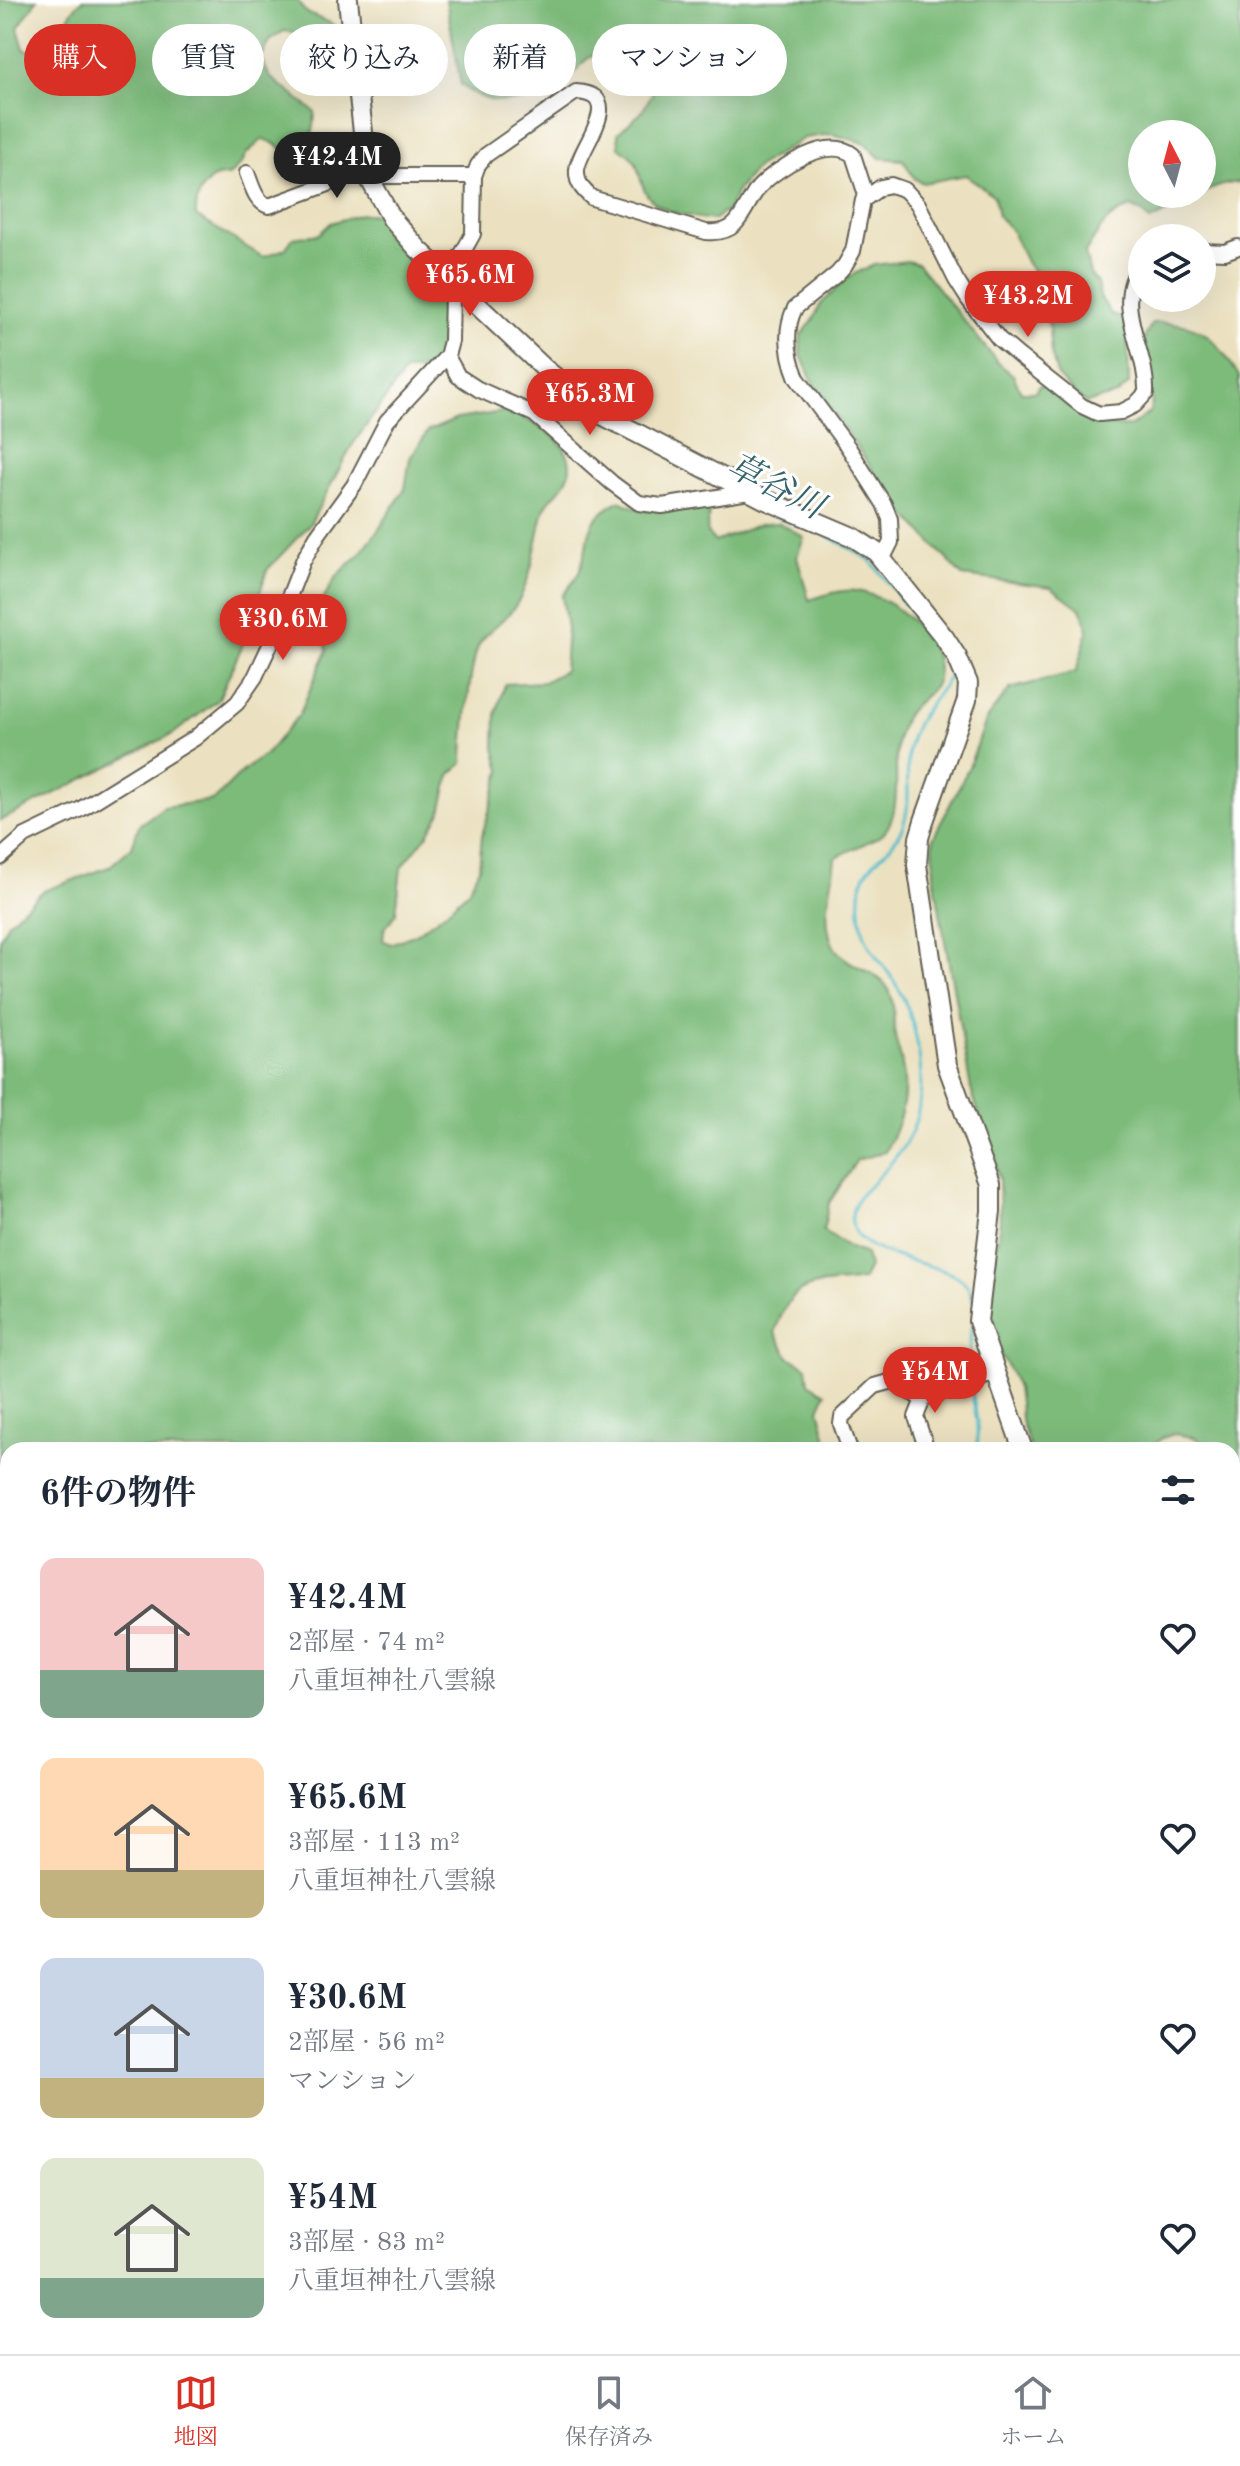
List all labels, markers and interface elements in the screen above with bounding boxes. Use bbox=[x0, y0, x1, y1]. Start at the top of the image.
chip: 購入 bbox=[24, 24, 136, 96]
chip: 賃貸 bbox=[152, 24, 264, 96]
chip: 絞り込み bbox=[280, 24, 448, 96]
chip: 新着 bbox=[464, 24, 576, 96]
chip: マンション bbox=[592, 24, 787, 96]
north arrow bbox=[1128, 120, 1216, 208]
map controls bbox=[1128, 120, 1216, 312]
pin: ¥42.4M bbox=[272, 132, 402, 200]
text: ¥42.4M bbox=[292, 145, 382, 171]
button: layers bbox=[1128, 224, 1216, 312]
pin: ¥65.6M bbox=[405, 250, 535, 318]
text: ¥65.6M bbox=[425, 263, 515, 289]
pin: ¥43.2M bbox=[963, 271, 1093, 339]
text: ¥43.2M bbox=[983, 284, 1073, 310]
pin: ¥65.3M bbox=[525, 369, 655, 437]
text: ¥65.3M bbox=[545, 382, 635, 408]
water label: 草谷川 bbox=[721, 447, 833, 528]
pin: ¥30.6M bbox=[218, 594, 348, 662]
text: ¥30.6M bbox=[238, 607, 328, 633]
pin: ¥54M bbox=[888, 1347, 982, 1415]
text: ¥54M bbox=[901, 1360, 969, 1386]
icon: filters bbox=[1156, 1468, 1200, 1512]
text: 6件の物件 bbox=[40, 1478, 196, 1512]
text: ¥42.4M bbox=[288, 1582, 407, 1616]
icon: home bbox=[104, 1590, 200, 1686]
icon: heart bbox=[1156, 1616, 1200, 1660]
text: 2部屋 · 74 m² bbox=[288, 1630, 445, 1656]
text: 八重垣神社八雲線 bbox=[288, 1669, 496, 1695]
text: ¥65.6M bbox=[288, 1782, 407, 1816]
icon: home bbox=[104, 1790, 200, 1886]
icon: heart bbox=[1156, 1816, 1200, 1860]
text: 3部屋 · 113 m² bbox=[288, 1830, 460, 1856]
text: 八重垣神社八雲線 bbox=[288, 1869, 496, 1895]
text: ¥30.6M bbox=[288, 1982, 407, 2016]
icon: home bbox=[104, 1990, 200, 2086]
icon: heart bbox=[1156, 2016, 1200, 2060]
text: 2部屋 · 56 m² bbox=[288, 2030, 445, 2056]
text: マンション bbox=[288, 2069, 417, 2095]
text: ¥54M bbox=[288, 2182, 377, 2216]
icon: home bbox=[104, 2190, 200, 2286]
icon: heart bbox=[1156, 2216, 1200, 2260]
text: 3部屋 · 83 m² bbox=[288, 2230, 445, 2256]
text: 八重垣神社八雲線 bbox=[288, 2269, 496, 2295]
tab: 地図 bbox=[174, 2371, 218, 2452]
tab: 保存済み bbox=[565, 2371, 653, 2452]
tab: ホーム bbox=[1000, 2371, 1066, 2452]

